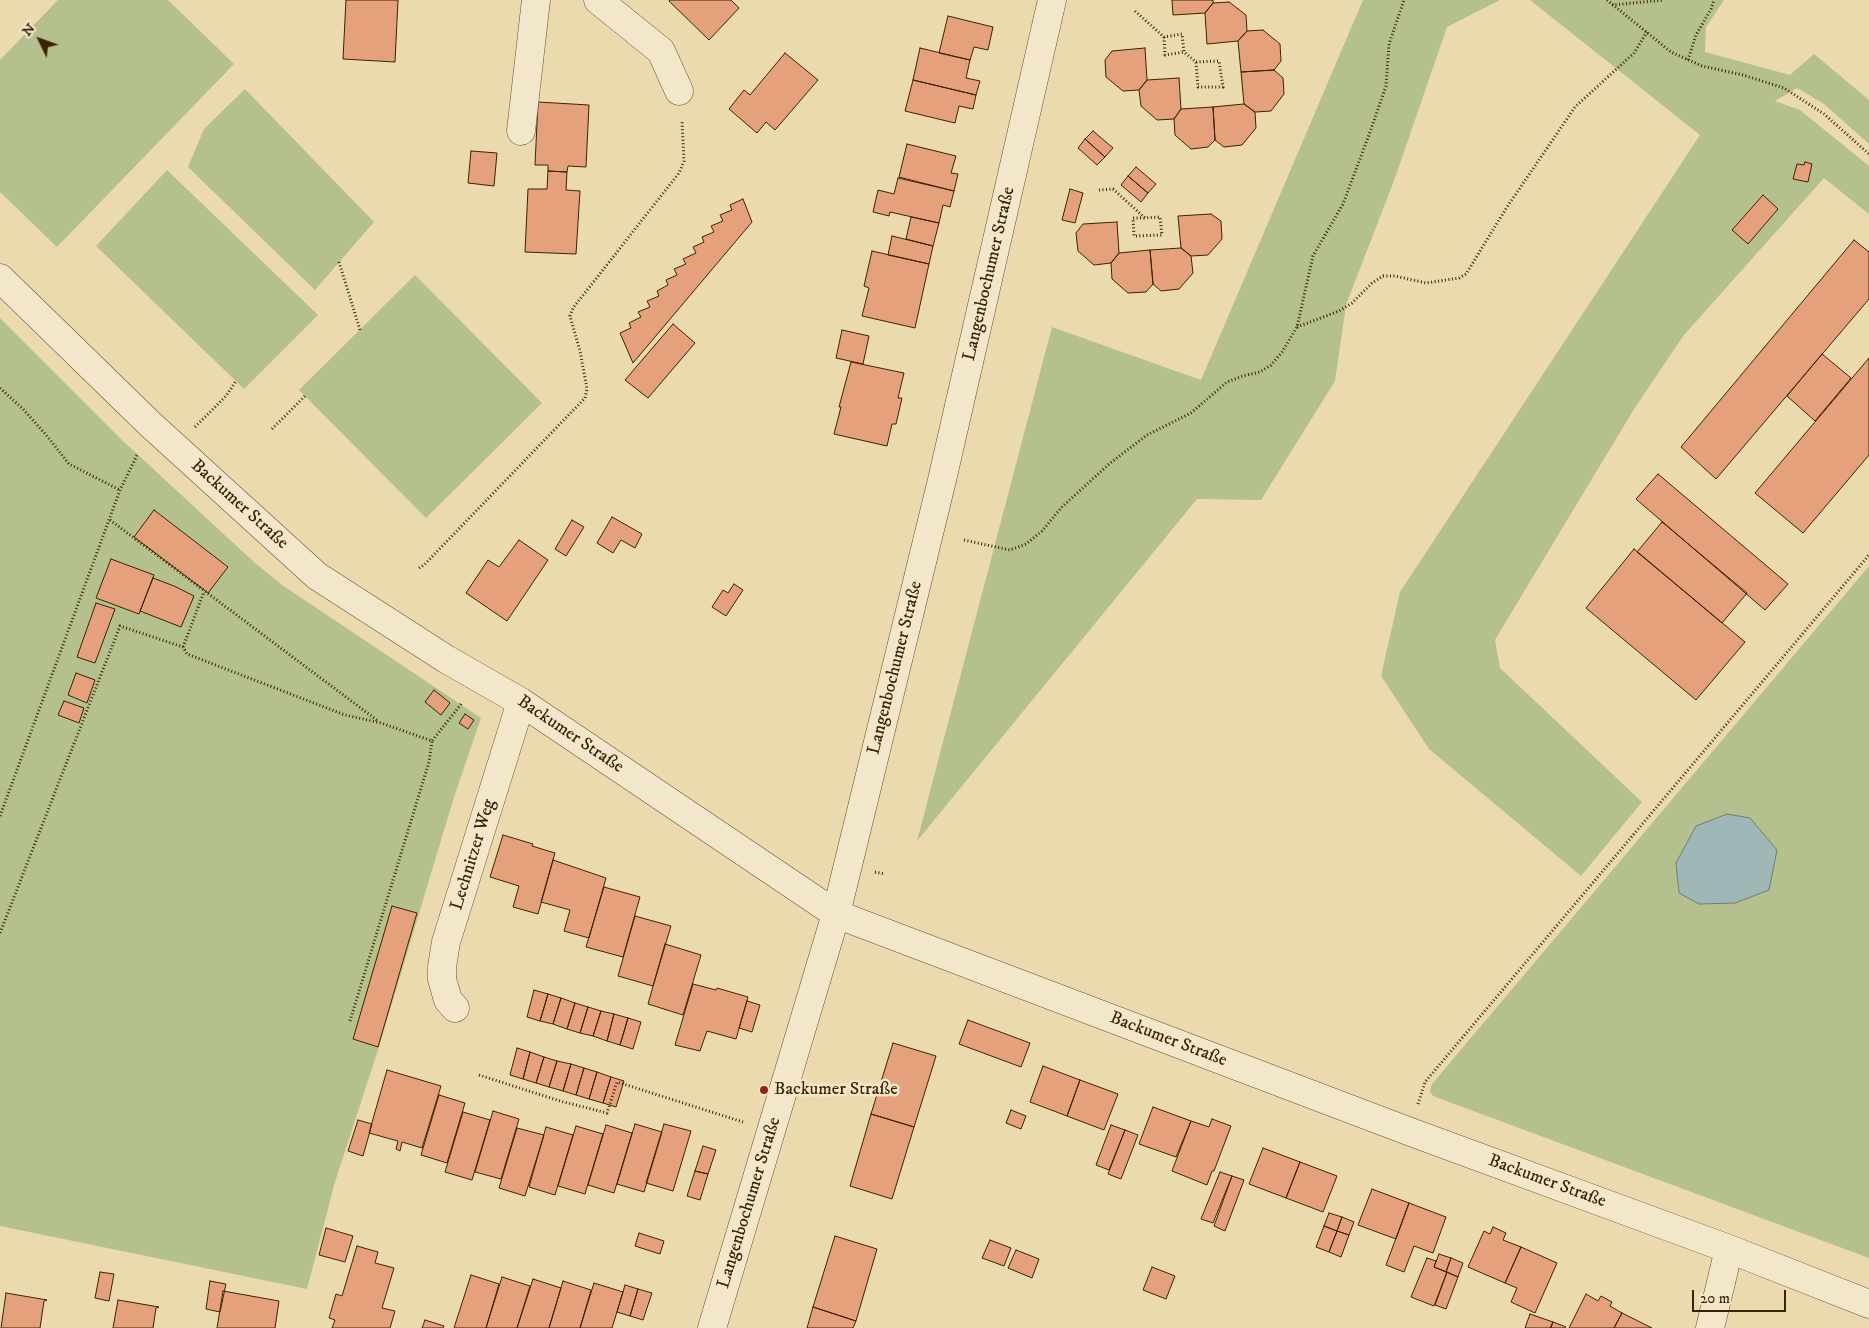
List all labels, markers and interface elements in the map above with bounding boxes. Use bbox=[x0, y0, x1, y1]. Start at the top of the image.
north arrow bbox=[15, 15, 65, 65]
text: N bbox=[18, 20, 39, 40]
street label: Langenbochumer Straße bbox=[959, 185, 1021, 363]
street label: Backumer Straße bbox=[186, 456, 292, 554]
street label: Langenbochumer Straße bbox=[864, 579, 928, 757]
street label: Backumer Straße bbox=[513, 691, 627, 779]
street label: Lechnitzer Weg bbox=[447, 797, 501, 913]
street label: Backumer Straße bbox=[1106, 1008, 1230, 1072]
place label: Backumer Straße bbox=[774, 1079, 898, 1101]
marker: Backumer Straße bbox=[758, 1084, 770, 1096]
street label: Langenbochumer Straße bbox=[714, 1115, 786, 1291]
street label: Backumer Straße bbox=[1485, 1151, 1609, 1213]
scale bar bbox=[1694, 1280, 1788, 1312]
text: 20 m bbox=[1700, 1289, 1730, 1308]

